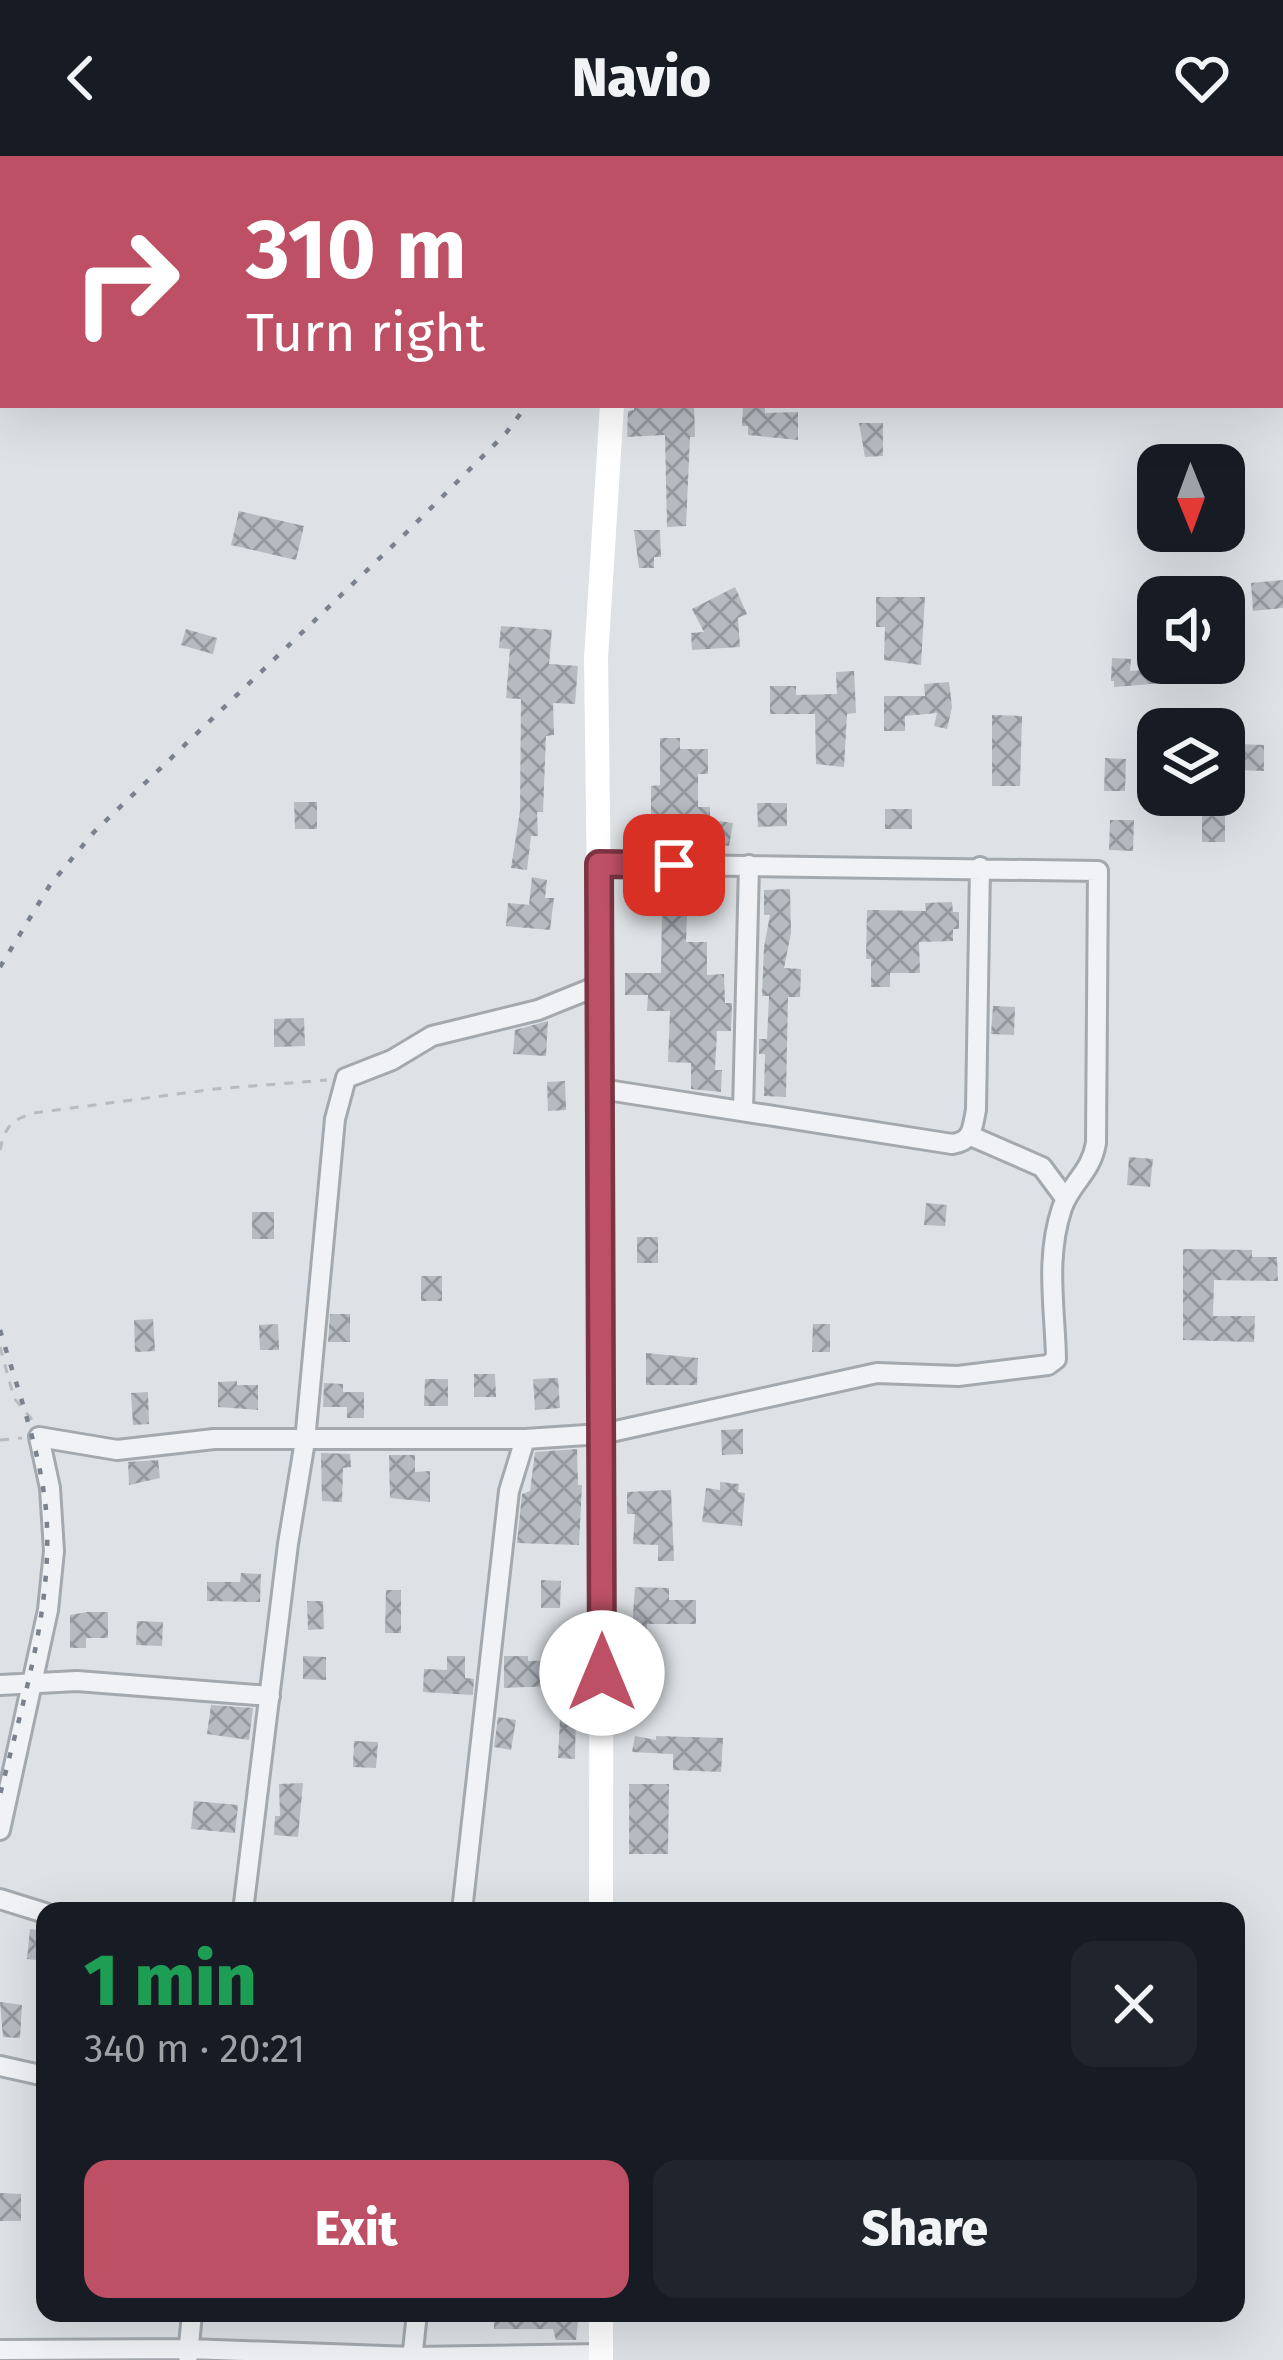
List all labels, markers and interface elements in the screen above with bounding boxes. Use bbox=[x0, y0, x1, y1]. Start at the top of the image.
icon: back bbox=[48, 45, 114, 111]
icon: heart bbox=[1169, 45, 1235, 111]
text: Navio bbox=[572, 46, 711, 110]
text: 310 m bbox=[246, 199, 467, 300]
icon: right bbox=[48, 204, 204, 360]
text: Turn right bbox=[246, 301, 485, 365]
north arrow bbox=[1137, 444, 1245, 552]
map controls bbox=[1137, 444, 1245, 816]
button: sound bbox=[1137, 576, 1245, 684]
button: layers bbox=[1137, 708, 1245, 816]
pin bbox=[623, 814, 725, 916]
icon: arrive bbox=[641, 832, 707, 898]
position arrow bbox=[539, 1610, 665, 1736]
text: 1 min bbox=[84, 1938, 257, 2024]
button: close bbox=[1071, 1941, 1197, 2067]
text: 340 m · 20:21 bbox=[84, 2026, 305, 2072]
button: Exit bbox=[84, 2160, 629, 2298]
button: Share bbox=[653, 2160, 1197, 2298]

